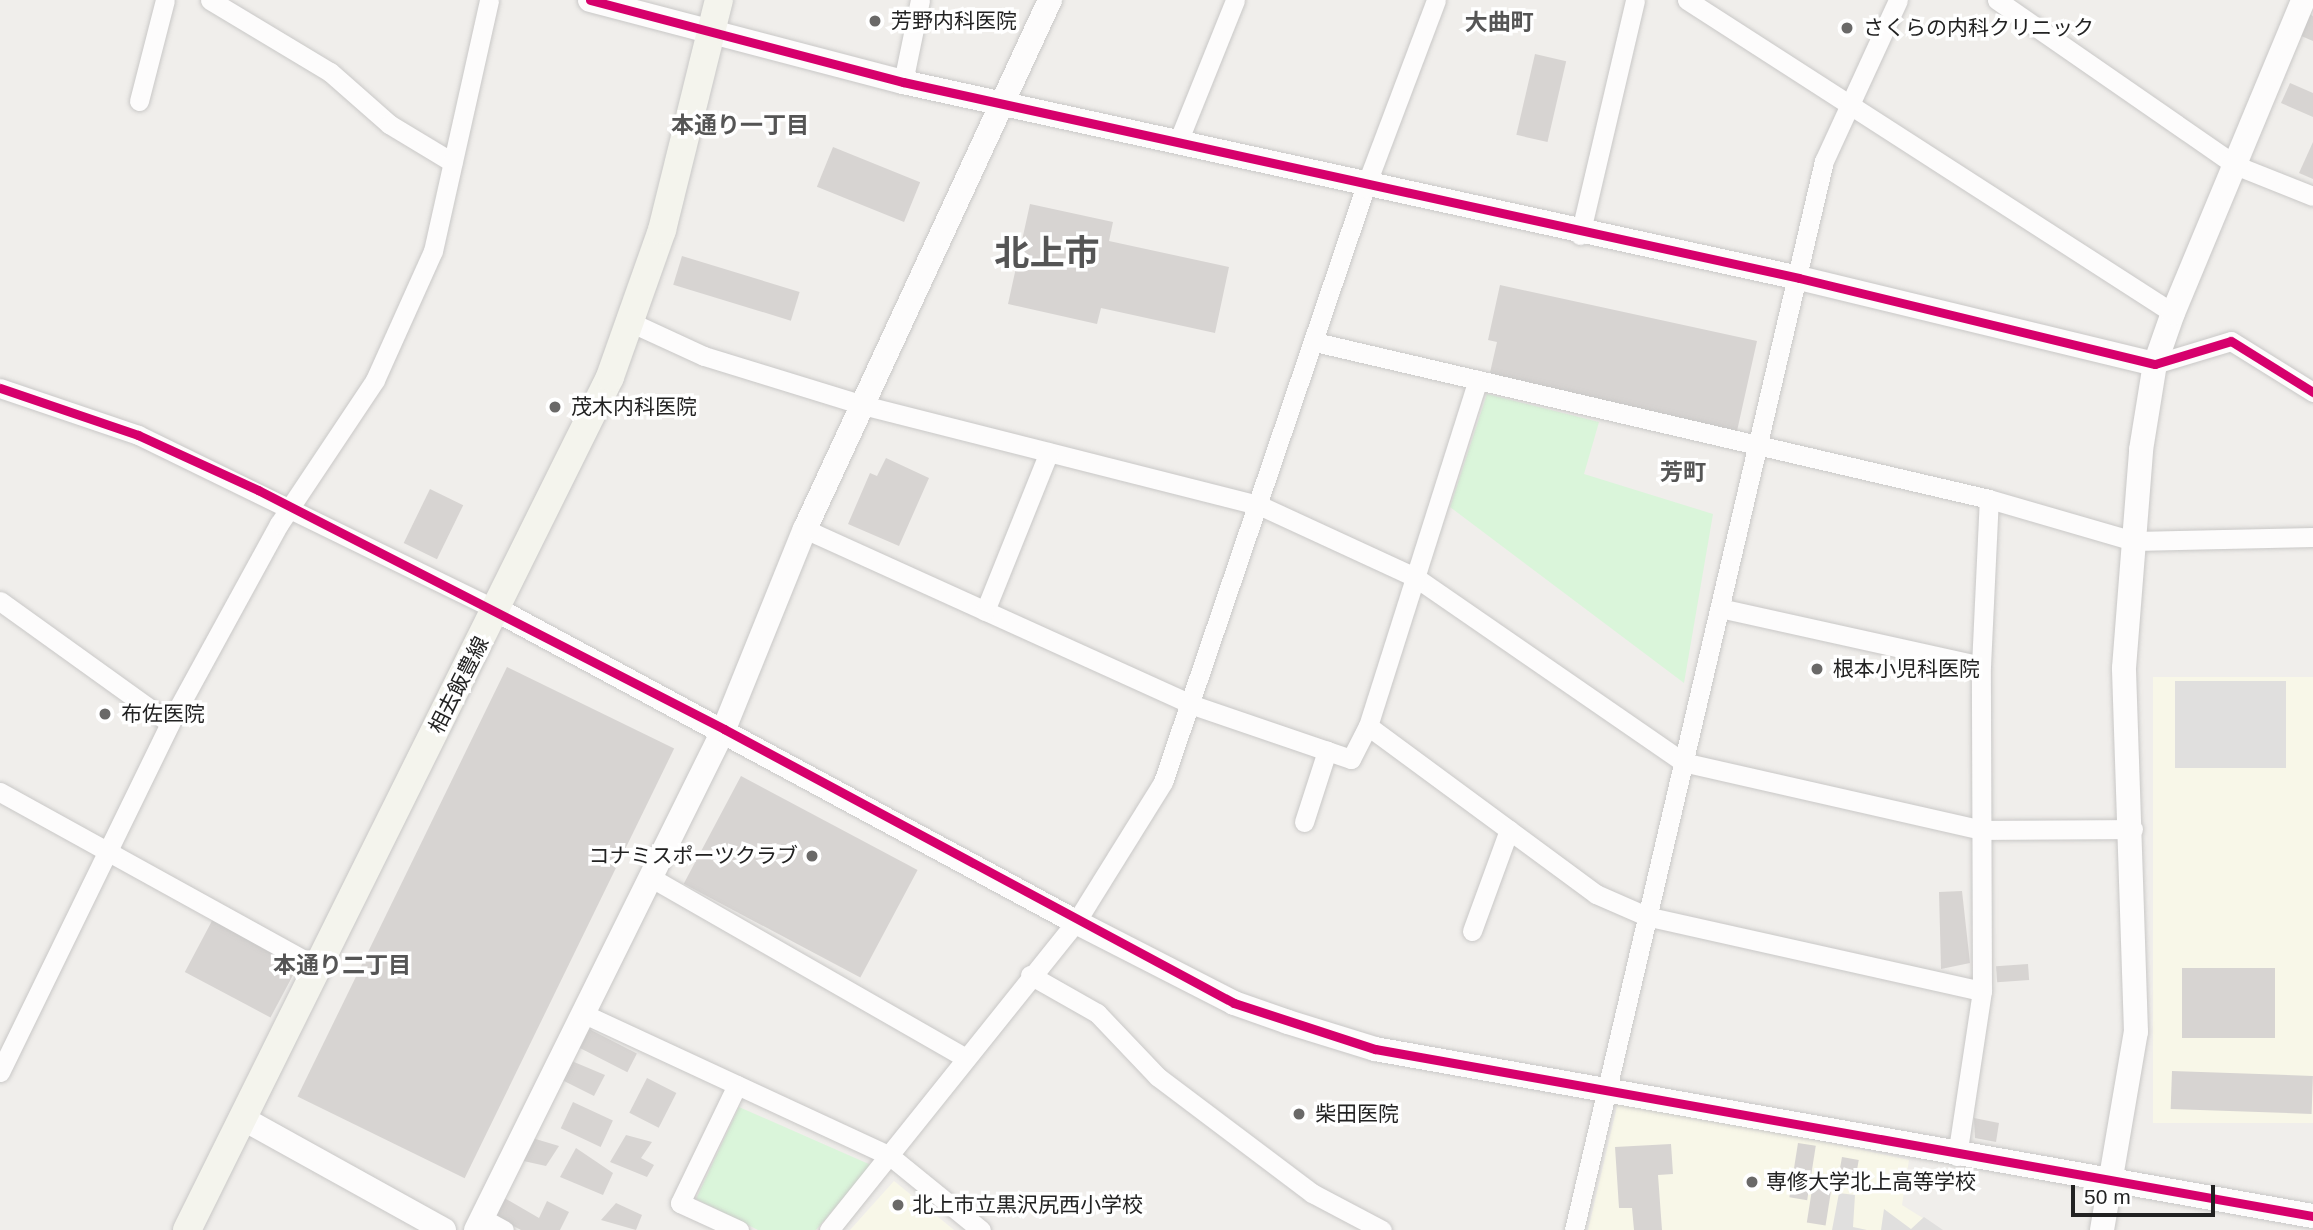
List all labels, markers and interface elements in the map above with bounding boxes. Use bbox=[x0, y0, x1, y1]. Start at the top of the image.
place label: 芳野内科医院 bbox=[891, 8, 1017, 34]
district label: 大曲町 bbox=[1465, 8, 1533, 36]
marker: 芳野内科医院 bbox=[865, 11, 885, 31]
place label: さくらの内科クリニック bbox=[1863, 15, 2094, 41]
marker: さくらの内科クリニック bbox=[1837, 18, 1857, 38]
district label: 本通り一丁目 bbox=[671, 111, 809, 139]
district label: 北上市 bbox=[995, 232, 1099, 274]
place label: 茂木内科医院 bbox=[571, 394, 697, 420]
marker: 茂木内科医院 bbox=[545, 397, 565, 417]
district label: 芳町 bbox=[1660, 458, 1706, 486]
street label: 相去飯豊線 bbox=[424, 633, 494, 737]
place label: 根本小児科医院 bbox=[1833, 656, 1980, 682]
marker: 根本小児科医院 bbox=[1807, 659, 1827, 679]
place label: 布佐医院 bbox=[121, 701, 205, 727]
marker: 布佐医院 bbox=[95, 704, 115, 724]
place label: コナミスポーツクラブ bbox=[588, 843, 798, 869]
marker: コナミスポーツクラブ bbox=[804, 848, 820, 864]
district label: 本通り二丁目 bbox=[273, 951, 411, 979]
place label: 柴田医院 bbox=[1315, 1101, 1399, 1127]
marker: 柴田医院 bbox=[1289, 1104, 1309, 1124]
place label: 専修大学北上高等学校 bbox=[1766, 1169, 1976, 1195]
scale bar bbox=[2075, 1170, 2218, 1214]
marker: 専修大学北上高等学校 bbox=[1744, 1174, 1760, 1190]
text: 50 m bbox=[2084, 1185, 2131, 1208]
place label: 北上市立黒沢尻西小学校 bbox=[912, 1192, 1143, 1218]
marker: 北上市立黒沢尻西小学校 bbox=[890, 1197, 906, 1213]

